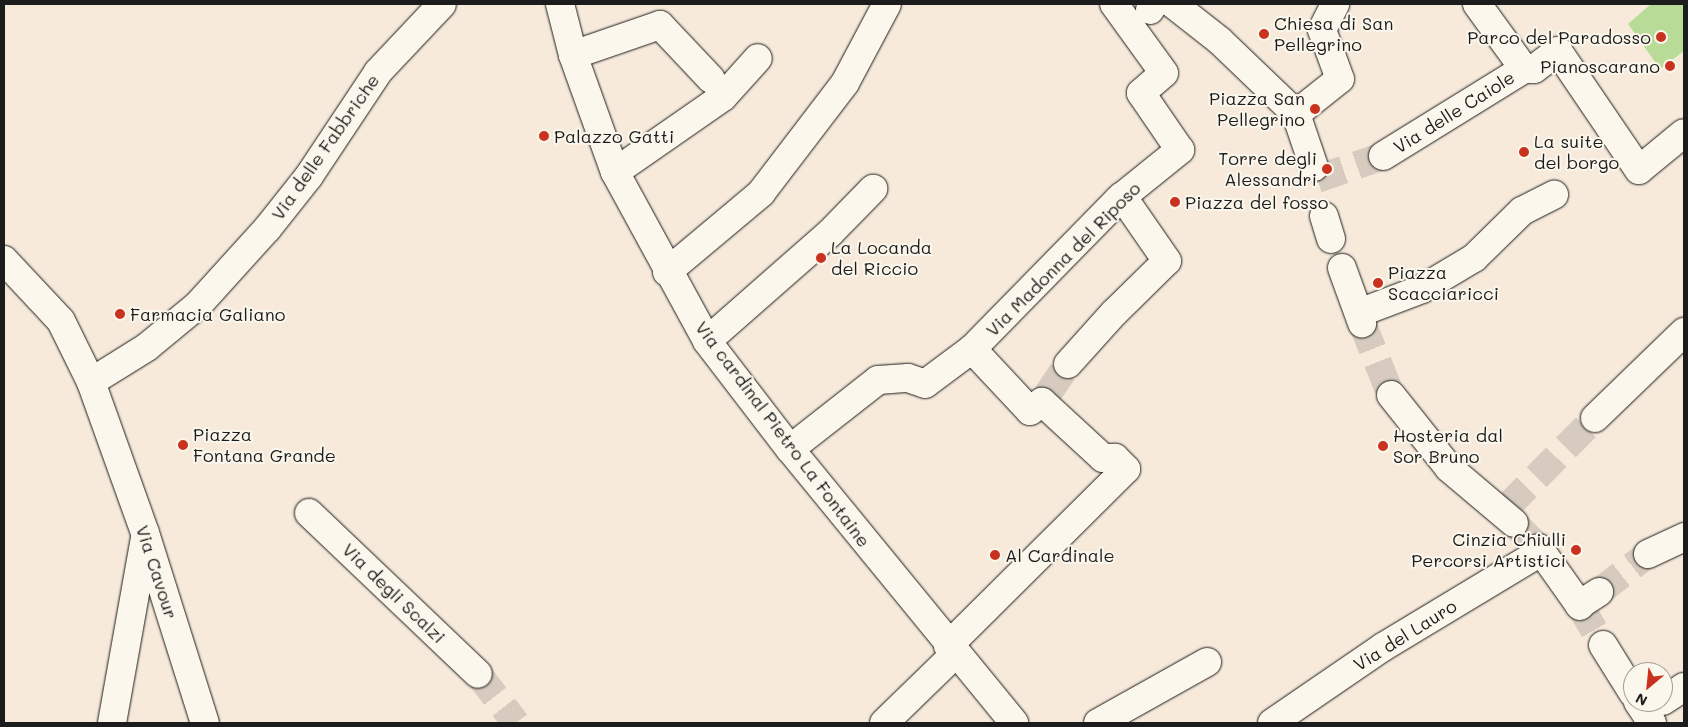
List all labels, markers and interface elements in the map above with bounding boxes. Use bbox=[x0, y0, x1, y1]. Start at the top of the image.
place label: Chiesa di San Pellegrino bbox=[1274, 13, 1393, 56]
place label: Parco del Paradosso bbox=[1467, 26, 1651, 48]
marker: Chiesa di San Pellegrino bbox=[1258, 28, 1270, 40]
marker: Parco del Paradosso bbox=[1655, 31, 1667, 43]
place label: Pianoscarano bbox=[1540, 55, 1660, 77]
marker: Pianoscarano bbox=[1664, 60, 1676, 72]
street label: Via delle Caiole bbox=[1390, 66, 1518, 158]
street label: Via delle Fabbriche bbox=[266, 70, 384, 224]
place label: Piazza San Pellegrino bbox=[1209, 88, 1305, 130]
marker: Piazza San Pellegrino bbox=[1309, 103, 1321, 115]
place label: Palazzo Gatti bbox=[554, 125, 674, 147]
marker: Palazzo Gatti bbox=[538, 130, 550, 142]
place label: La suite del borgo bbox=[1534, 131, 1619, 173]
marker: La suite del borgo bbox=[1518, 146, 1530, 158]
place label: Torre degli Alessandri bbox=[1218, 148, 1317, 190]
marker: Torre degli Alessandri bbox=[1321, 163, 1333, 175]
street label: Via Madonna del Riposo bbox=[981, 177, 1145, 341]
place label: Piazza del fosso bbox=[1185, 191, 1328, 213]
marker: Piazza del fosso bbox=[1169, 196, 1181, 208]
place label: La Locanda del Riccio bbox=[831, 237, 932, 280]
marker: La Locanda del Riccio bbox=[815, 252, 827, 264]
place label: Piazza Scacciaricci bbox=[1388, 262, 1499, 304]
marker: Piazza Scacciaricci bbox=[1372, 277, 1384, 289]
place label: Farmacia Galiano bbox=[130, 303, 285, 325]
marker: Farmacia Galiano bbox=[114, 308, 126, 320]
street label: Via cardinal Pietro La Fontaine bbox=[691, 317, 875, 551]
place label: Piazza Fontana Grande bbox=[193, 424, 336, 466]
place label: Hosteria dal Sor Bruno bbox=[1393, 425, 1503, 468]
marker: Piazza Fontana Grande bbox=[177, 439, 189, 451]
marker: Hosteria dal Sor Bruno bbox=[1377, 440, 1389, 452]
street label: Via Cavour bbox=[132, 522, 182, 622]
place label: Cinzia Chiulli Percorsi Artistici bbox=[1411, 529, 1566, 572]
street label: Via degli Scalzi bbox=[338, 538, 450, 648]
place label: Al Cardinale bbox=[1005, 544, 1115, 566]
marker: Cinzia Chiulli Percorsi Artistici bbox=[1570, 544, 1582, 556]
marker: Al Cardinale bbox=[989, 549, 1001, 561]
street label: Via del Lauro bbox=[1350, 595, 1460, 675]
north arrow bbox=[1623, 662, 1673, 712]
text: N bbox=[1632, 689, 1650, 711]

